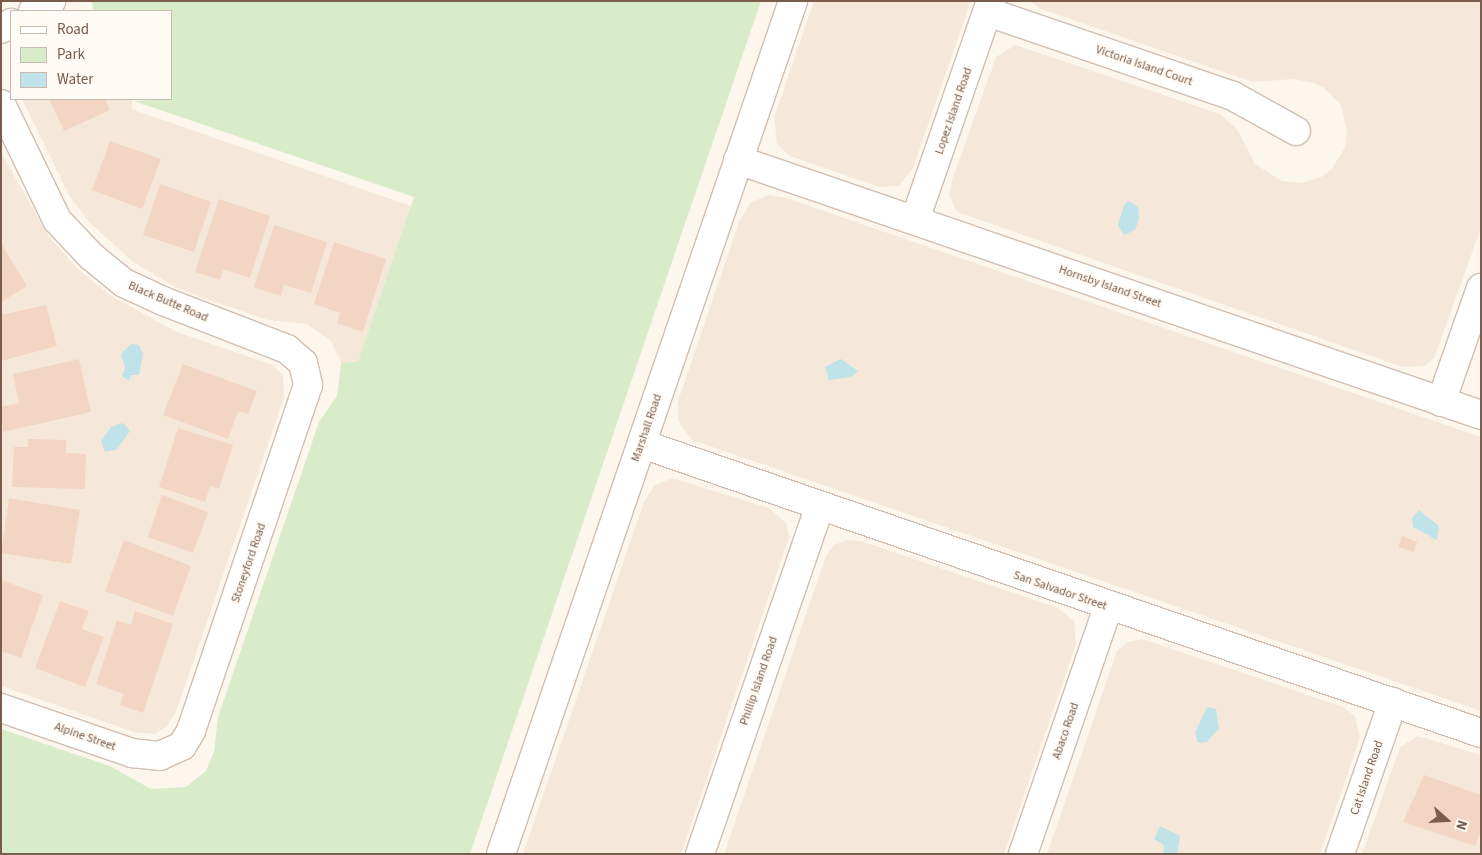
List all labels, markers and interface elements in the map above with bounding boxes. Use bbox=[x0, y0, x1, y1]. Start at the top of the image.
legend bbox=[10, 10, 172, 100]
text: Road bbox=[57, 19, 89, 40]
street label: Victoria Island Court bbox=[1094, 43, 1194, 89]
text: Park bbox=[57, 44, 85, 65]
street label: Lopez Island Road bbox=[932, 66, 976, 156]
text: Water bbox=[57, 69, 93, 90]
street label: Hornsby Island Street bbox=[1057, 263, 1163, 311]
street label: Black Butte Road bbox=[126, 279, 210, 325]
street label: Marshall Road bbox=[629, 392, 665, 464]
street label: Stoneyford Road bbox=[229, 521, 269, 605]
street label: San Salvador Street bbox=[1011, 568, 1109, 614]
street label: Phillip Island Road bbox=[737, 635, 781, 727]
street label: Abaco Road bbox=[1050, 701, 1082, 761]
street label: Alpine Street bbox=[52, 720, 118, 754]
street label: Cat Island Road bbox=[1348, 739, 1386, 817]
north arrow bbox=[1422, 795, 1472, 845]
text: N bbox=[1450, 817, 1472, 833]

